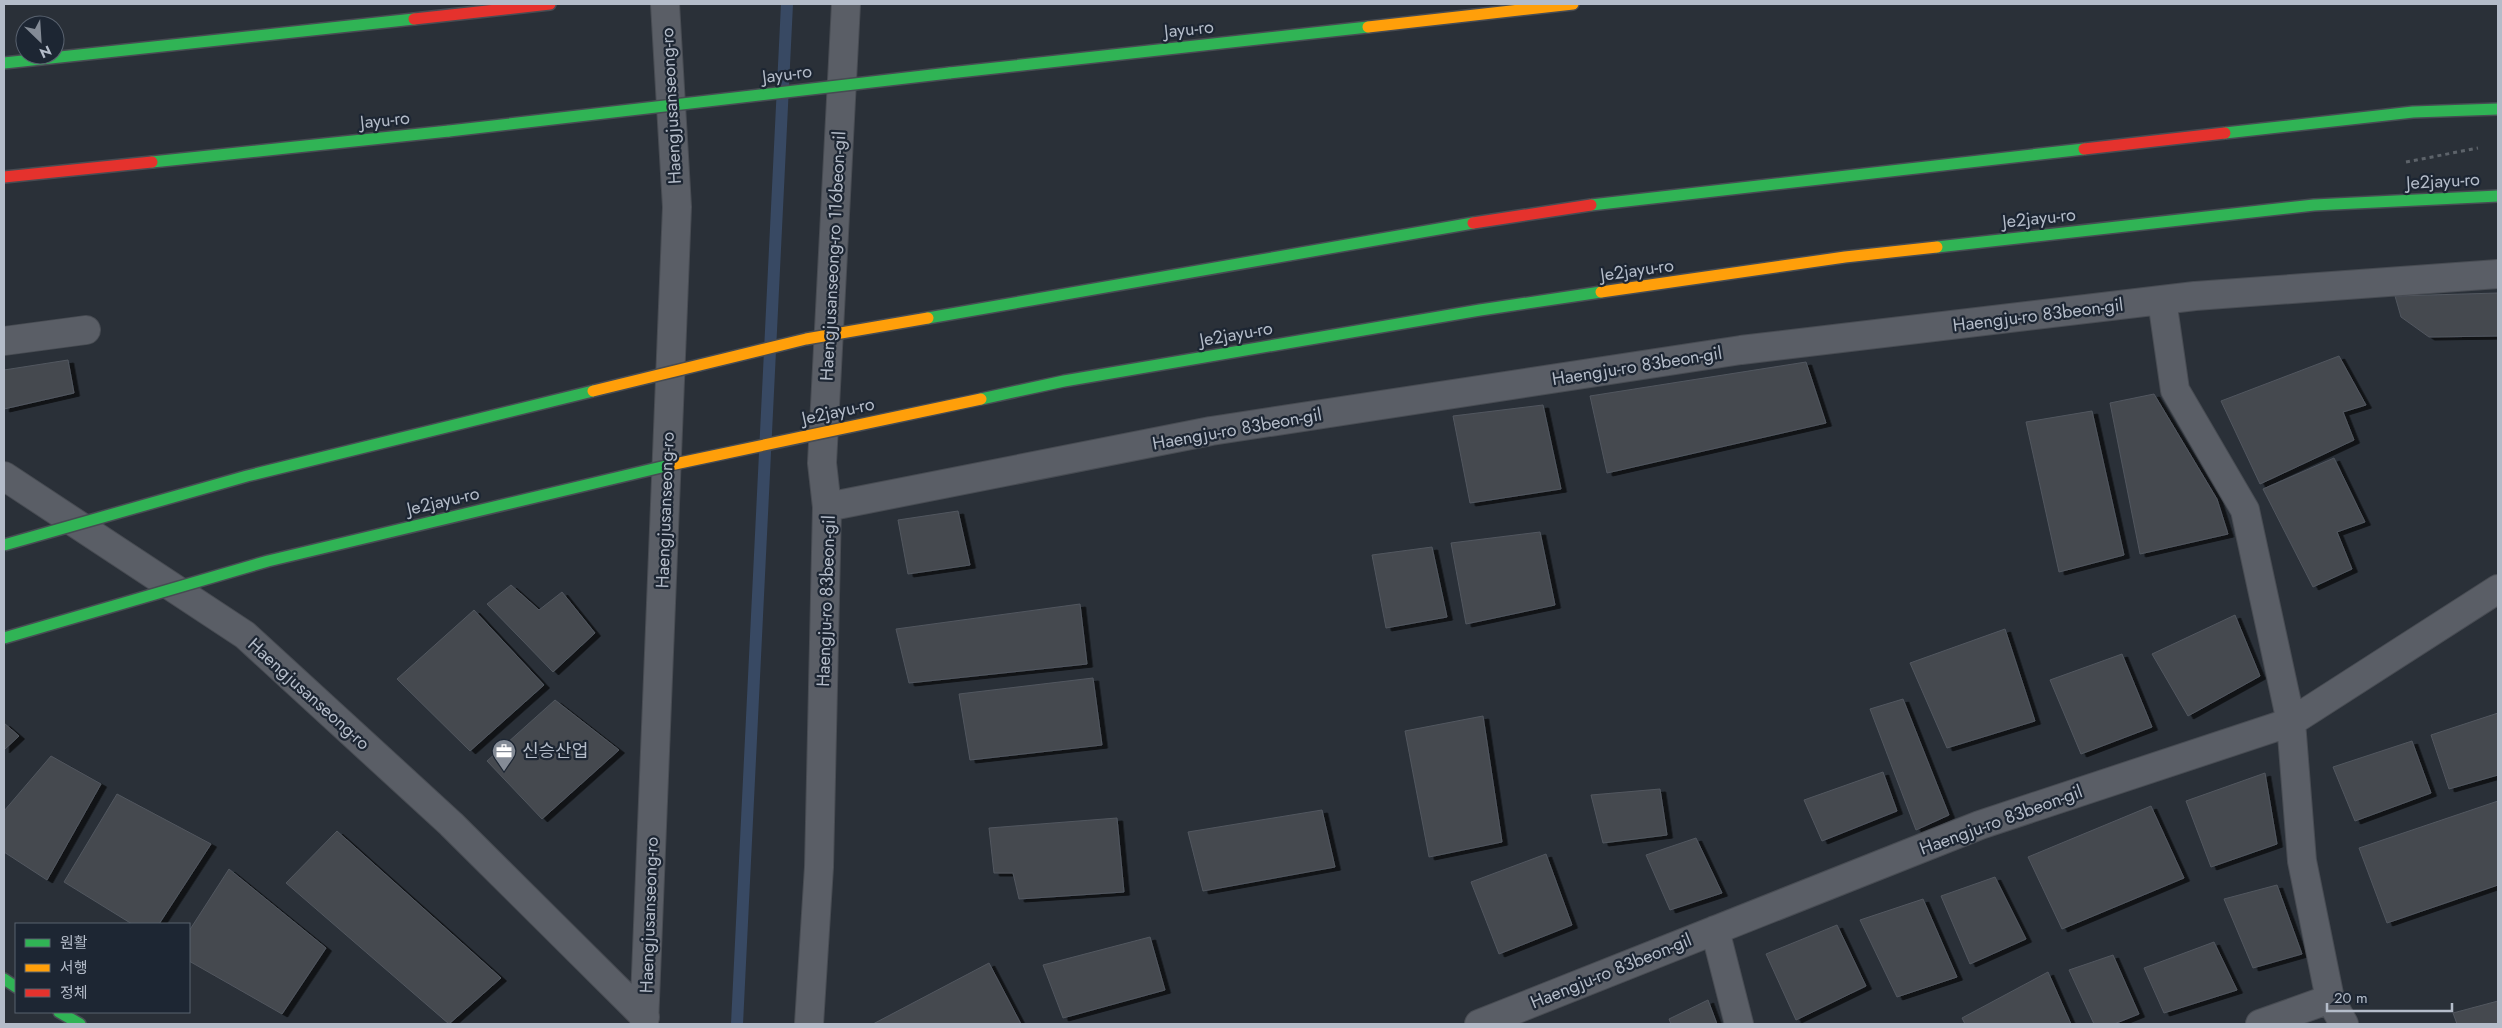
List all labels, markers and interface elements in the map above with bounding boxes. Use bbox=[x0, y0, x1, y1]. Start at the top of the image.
street label: Jayu-ro bbox=[1161, 13, 1215, 45]
north arrow bbox=[15, 15, 65, 65]
street label: Haengjusanseong-ro bbox=[654, 27, 688, 185]
text: N bbox=[36, 40, 55, 63]
street label: Jayu-ro bbox=[759, 58, 813, 90]
street label: Jayu-ro bbox=[357, 104, 411, 136]
street label: Haengjusanseong-ro 116beon-gil bbox=[813, 130, 853, 382]
street label: Je2jayu-ro bbox=[2403, 166, 2481, 196]
street label: Je2jayu-ro bbox=[1999, 201, 2077, 235]
street label: Je2jayu-ro bbox=[1597, 252, 1676, 288]
street label: Haengju-ro 83beon-gil bbox=[1951, 292, 2125, 338]
street label: Je2jayu-ro bbox=[1195, 315, 1275, 354]
street label: Haengju-ro 83beon-gil bbox=[1550, 340, 1724, 392]
street label: Je2jayu-ro bbox=[797, 391, 877, 432]
street label: Haengju-ro 83beon-gil bbox=[1150, 401, 1324, 457]
street label: Haengjusanseong-ro bbox=[649, 431, 681, 589]
street label: Je2jayu-ro bbox=[402, 480, 482, 522]
street label: Haengju-ro 83beon-gil bbox=[810, 515, 842, 687]
street label: Haengjusanseong-ro bbox=[242, 632, 376, 756]
office icon: 신승산업 bbox=[491, 738, 517, 772]
place label: 신승산업 bbox=[522, 738, 588, 764]
street label: Haengju-ro 83beon-gil bbox=[1916, 778, 2086, 862]
street label: Haengjusanseong-ro bbox=[633, 836, 665, 994]
legend bbox=[15, 923, 190, 1013]
street label: Haengju-ro 83beon-gil bbox=[1526, 927, 1696, 1015]
text: 원활 bbox=[60, 932, 88, 954]
text: 서행 bbox=[60, 957, 88, 979]
scale bar bbox=[2327, 980, 2452, 1012]
text: 정체 bbox=[60, 982, 88, 1004]
text: 20 m bbox=[2334, 987, 2368, 1009]

